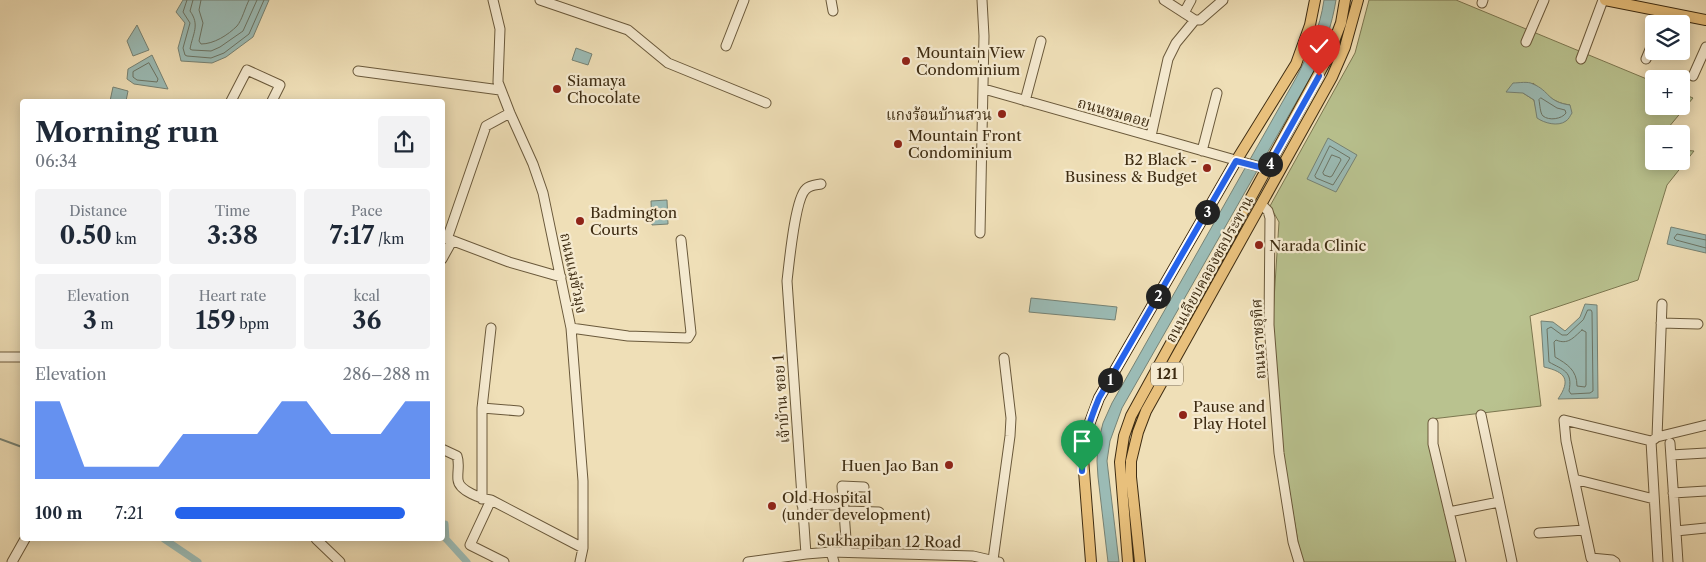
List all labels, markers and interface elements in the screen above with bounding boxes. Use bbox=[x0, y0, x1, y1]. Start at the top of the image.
map controls bbox=[1645, 15, 1690, 170]
button: layers bbox=[1645, 15, 1690, 60]
pin bbox=[1298, 25, 1340, 76]
icon: check bbox=[1305, 32, 1333, 60]
place label: Mountain View Condominium bbox=[916, 43, 1026, 79]
marker: Mountain View Condominium bbox=[900, 55, 912, 67]
button: + bbox=[1645, 70, 1690, 115]
place label: Siamaya Chocolate bbox=[567, 71, 640, 107]
marker: Siamaya Chocolate bbox=[551, 83, 563, 95]
street label: ถนนชมดอย bbox=[1075, 93, 1153, 131]
place label: แกงร้อนบ้านสวน bbox=[886, 105, 992, 124]
marker: แกงร้อนบ้านสวน bbox=[996, 108, 1008, 120]
text: Morning run bbox=[35, 115, 219, 149]
button: share bbox=[378, 116, 430, 168]
button: − bbox=[1645, 125, 1690, 170]
place label: Mountain Front Condominium bbox=[908, 126, 1022, 162]
marker: Mountain Front Condominium bbox=[892, 138, 904, 150]
place label: B2 Black - Business & Budget bbox=[1065, 150, 1198, 186]
text: 06:34 bbox=[35, 151, 77, 171]
pin: 4 bbox=[1258, 152, 1282, 176]
text: 4 bbox=[1266, 155, 1275, 173]
marker: B2 Black - Business & Budget bbox=[1201, 162, 1213, 174]
street label: ถนนเลียบคลองชลประทาน bbox=[1161, 192, 1257, 346]
pin: 3 bbox=[1194, 200, 1220, 224]
text: Distance bbox=[69, 202, 127, 220]
text: Time bbox=[215, 202, 250, 220]
text: Pace bbox=[351, 202, 383, 220]
place label: Badmington Courts bbox=[590, 203, 678, 239]
text: 3 bbox=[1204, 203, 1211, 221]
marker: Badmington Courts bbox=[574, 215, 586, 227]
text: 0.50 bbox=[60, 220, 112, 251]
text: 3:38 bbox=[207, 220, 258, 251]
text: 7:17 bbox=[329, 220, 374, 251]
text: km bbox=[112, 230, 137, 248]
text: /km bbox=[374, 230, 404, 248]
street label: ถนนแม่ขัวมุง bbox=[554, 231, 592, 316]
place label: Narada Clinic bbox=[1269, 236, 1366, 255]
marker: Narada Clinic bbox=[1253, 239, 1265, 251]
pin: 2 bbox=[1146, 284, 1170, 308]
text: Elevation bbox=[67, 287, 129, 305]
text: Heart rate bbox=[199, 287, 266, 305]
text: kcal bbox=[354, 287, 380, 305]
text: 2 bbox=[1154, 287, 1163, 305]
street label: ถนนราชอุทิศ bbox=[1246, 298, 1272, 380]
text: 3 bbox=[83, 305, 97, 336]
text: 159 bbox=[196, 305, 236, 336]
text: 36 bbox=[352, 305, 381, 336]
text: m bbox=[97, 315, 114, 333]
text: bpm bbox=[236, 315, 269, 333]
street label: เจ้าบ้าน ซอย 1 bbox=[768, 353, 794, 444]
road number: 121 bbox=[1151, 362, 1183, 386]
text: Elevation bbox=[35, 364, 106, 384]
text: 286–288 m bbox=[343, 364, 430, 384]
pin: 1 bbox=[1098, 368, 1122, 392]
text: 1 bbox=[1107, 371, 1114, 389]
place label: Pause and Play Hotel bbox=[1193, 397, 1267, 433]
marker: Pause and Play Hotel bbox=[1177, 409, 1189, 421]
pin bbox=[1061, 420, 1103, 471]
icon: arrive bbox=[1068, 427, 1096, 455]
place label: Huen Jao Ban bbox=[841, 456, 940, 475]
marker: Huen Jao Ban bbox=[943, 459, 955, 471]
place label: Old Hospital (under development) bbox=[782, 488, 930, 524]
marker: Old Hospital (under development) bbox=[766, 500, 778, 512]
text: 100 m bbox=[35, 503, 82, 523]
text: 7:21 bbox=[115, 503, 143, 523]
street label: Sukhapiban 12 Road bbox=[817, 530, 961, 552]

